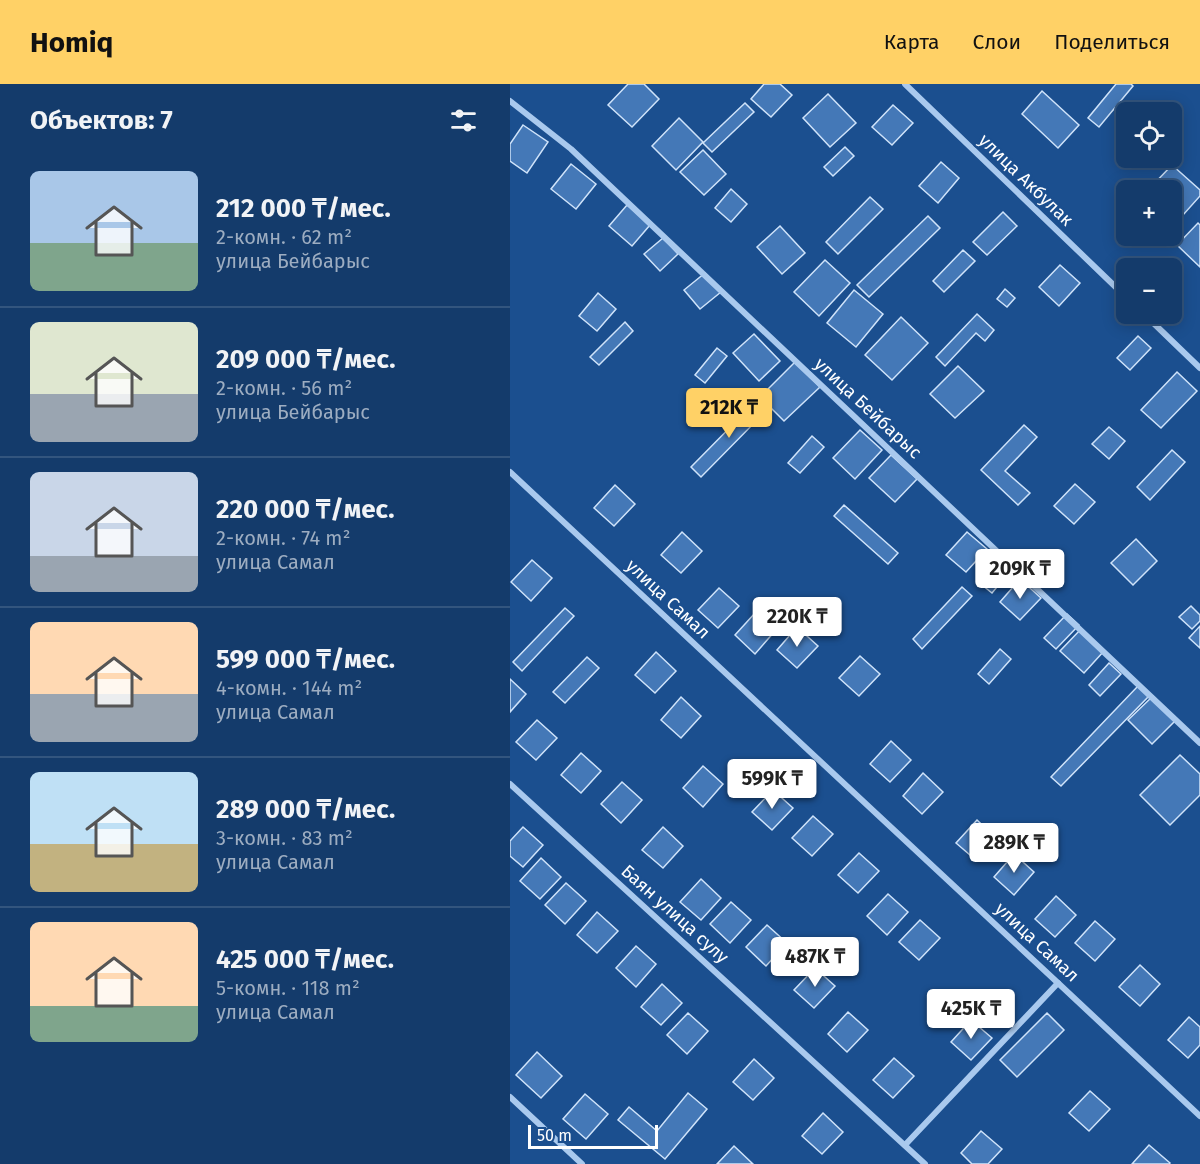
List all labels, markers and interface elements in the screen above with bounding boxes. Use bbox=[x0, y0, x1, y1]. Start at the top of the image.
text: Homiq bbox=[30, 26, 113, 59]
text: Карта bbox=[884, 29, 940, 55]
text: Слои bbox=[973, 29, 1021, 55]
text: Поделиться bbox=[1054, 29, 1170, 55]
map controls bbox=[1116, 102, 1182, 324]
button: locate bbox=[1116, 102, 1182, 168]
icon: filters bbox=[447, 104, 480, 137]
text: Объектов: 7 bbox=[30, 105, 173, 136]
street label: улица Акбулак bbox=[974, 129, 1078, 231]
button: + bbox=[1116, 180, 1182, 246]
text: 212 000 ₸/мес. bbox=[216, 193, 391, 224]
icon: home bbox=[78, 195, 150, 267]
text: 2-комн. · 62 m² bbox=[216, 225, 352, 249]
text: улица Бейбарыс bbox=[216, 249, 370, 273]
button: − bbox=[1116, 258, 1182, 324]
text: 209 000 ₸/мес. bbox=[216, 344, 395, 375]
icon: home bbox=[78, 346, 150, 418]
street label: улица Бейбарыс bbox=[810, 353, 926, 464]
text: 2-комн. · 56 m² bbox=[216, 376, 352, 400]
pin: 212K ₸ bbox=[680, 388, 778, 439]
text: 212K ₸ bbox=[700, 395, 758, 419]
text: улица Бейбарыс bbox=[216, 400, 370, 424]
text: 220 000 ₸/мес. bbox=[216, 494, 395, 525]
icon: home bbox=[78, 496, 150, 568]
text: 2-комн. · 74 m² bbox=[216, 526, 350, 550]
pin: 209K ₸ bbox=[971, 549, 1069, 600]
text: улица Самал bbox=[216, 550, 335, 574]
street label: улица Самал bbox=[621, 555, 715, 643]
text: 209K ₸ bbox=[989, 556, 1051, 580]
pin: 220K ₸ bbox=[748, 597, 846, 648]
text: 220K ₸ bbox=[767, 604, 827, 628]
text: 599 000 ₸/мес. bbox=[216, 644, 395, 675]
icon: home bbox=[78, 646, 150, 718]
text: 4-комн. · 144 m² bbox=[216, 676, 362, 700]
text: улица Самал bbox=[216, 700, 335, 724]
pin: 599K ₸ bbox=[723, 759, 821, 810]
text: 599K ₸ bbox=[741, 766, 803, 790]
text: 289 000 ₸/мес. bbox=[216, 794, 395, 825]
icon: home bbox=[78, 796, 150, 868]
pin: 289K ₸ bbox=[965, 823, 1063, 874]
text: 3-комн. · 83 m² bbox=[216, 826, 353, 850]
text: 289K ₸ bbox=[983, 830, 1045, 854]
text: улица Самал bbox=[216, 850, 335, 874]
street label: Баян улица сулу bbox=[617, 860, 733, 968]
street label: улица Самал bbox=[990, 898, 1084, 986]
pin: 487K ₸ bbox=[766, 937, 864, 988]
text: 425 000 ₸/мес. bbox=[216, 944, 394, 975]
text: 487K ₸ bbox=[785, 944, 845, 968]
icon: home bbox=[78, 946, 150, 1018]
text: 5-комн. · 118 m² bbox=[216, 976, 360, 1000]
pin: 425K ₸ bbox=[922, 989, 1020, 1040]
text: 425K ₸ bbox=[941, 996, 1001, 1020]
text: улица Самал bbox=[216, 1000, 335, 1024]
scale bar bbox=[528, 1122, 658, 1150]
text: 50 m bbox=[537, 1126, 572, 1145]

